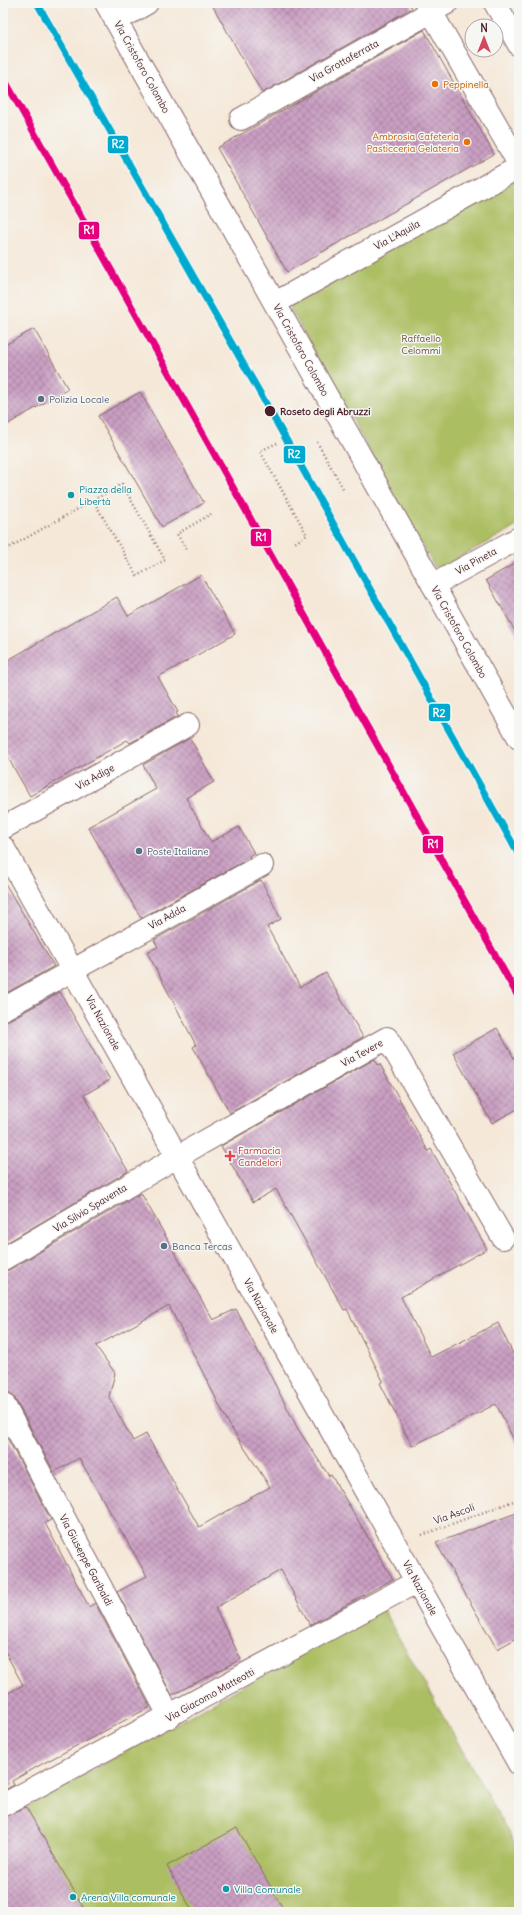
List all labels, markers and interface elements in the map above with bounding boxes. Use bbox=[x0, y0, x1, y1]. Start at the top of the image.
north arrow bbox=[464, 18, 504, 58]
street label: Via Cristoforo Colombo bbox=[111, 19, 173, 116]
text: N bbox=[480, 21, 488, 35]
street label: Via Grottaferrata bbox=[307, 37, 381, 85]
place label: Peppinella bbox=[443, 78, 489, 91]
marker: Peppinella bbox=[430, 79, 440, 89]
place label: Ambrosia Cafetería Pasticceria Gelateria bbox=[366, 130, 459, 155]
line badge: R2 bbox=[107, 135, 129, 154]
text: R2 bbox=[111, 137, 125, 151]
marker: Ambrosia Cafetería Pasticceria Gelateria bbox=[462, 137, 472, 147]
street label: Via L'Aquila bbox=[372, 217, 423, 253]
line badge: R1 bbox=[78, 221, 100, 240]
text: R1 bbox=[83, 223, 95, 237]
street label: Via Cristoforo Colombo bbox=[270, 302, 332, 399]
park label: Raffaello Celommi bbox=[401, 332, 441, 357]
place label: Polizia Locale bbox=[49, 393, 109, 406]
marker: Polizia Locale bbox=[36, 394, 46, 404]
marker: Roseto degli Abruzzi bbox=[263, 404, 277, 418]
place label: Roseto degli Abruzzi bbox=[280, 405, 371, 418]
line badge: R2 bbox=[283, 445, 306, 464]
text: R2 bbox=[287, 447, 301, 461]
place label: Piazza della Libertà bbox=[79, 483, 132, 508]
marker: Piazza della Libertà bbox=[66, 490, 76, 500]
line badge: R1 bbox=[250, 528, 272, 547]
text: R1 bbox=[255, 530, 267, 544]
street label: Via Pineta bbox=[453, 544, 499, 578]
street label: Via Cristoforo Colombo bbox=[428, 584, 490, 681]
line badge: R2 bbox=[428, 703, 451, 722]
text: R2 bbox=[432, 706, 446, 720]
street label: Via Adige bbox=[73, 761, 117, 793]
line badge: R1 bbox=[422, 835, 444, 854]
text: R1 bbox=[427, 837, 439, 851]
place label: Poste Italiane bbox=[147, 845, 209, 858]
marker: Poste Italiane bbox=[134, 846, 144, 856]
street label: Via Adda bbox=[146, 901, 188, 932]
street label: Via Nazionale bbox=[83, 993, 123, 1053]
street label: Via Tevere bbox=[339, 1036, 385, 1070]
place label: Farmacia Candelori bbox=[238, 1144, 281, 1169]
marker: Farmacia Candelori bbox=[225, 1151, 235, 1161]
street label: Via Silvio Spaventa bbox=[51, 1181, 129, 1235]
place label: Banca Tercas bbox=[172, 1240, 233, 1253]
marker: Banca Tercas bbox=[159, 1241, 169, 1251]
street label: Via Nazionale bbox=[241, 1276, 281, 1336]
street label: Via Ascoli bbox=[432, 1501, 476, 1527]
street label: Via Giuseppe Garibaldi bbox=[56, 1512, 116, 1608]
street label: Via Nazionale bbox=[400, 1558, 440, 1618]
street label: Via Giacomo Matteotti bbox=[163, 1665, 257, 1725]
place label: Villa Comunale bbox=[234, 1883, 301, 1896]
marker: Villa Comunale bbox=[221, 1884, 231, 1894]
place label: Arena Villa comunale bbox=[81, 1891, 176, 1904]
marker: Arena Villa comunale bbox=[68, 1892, 78, 1902]

